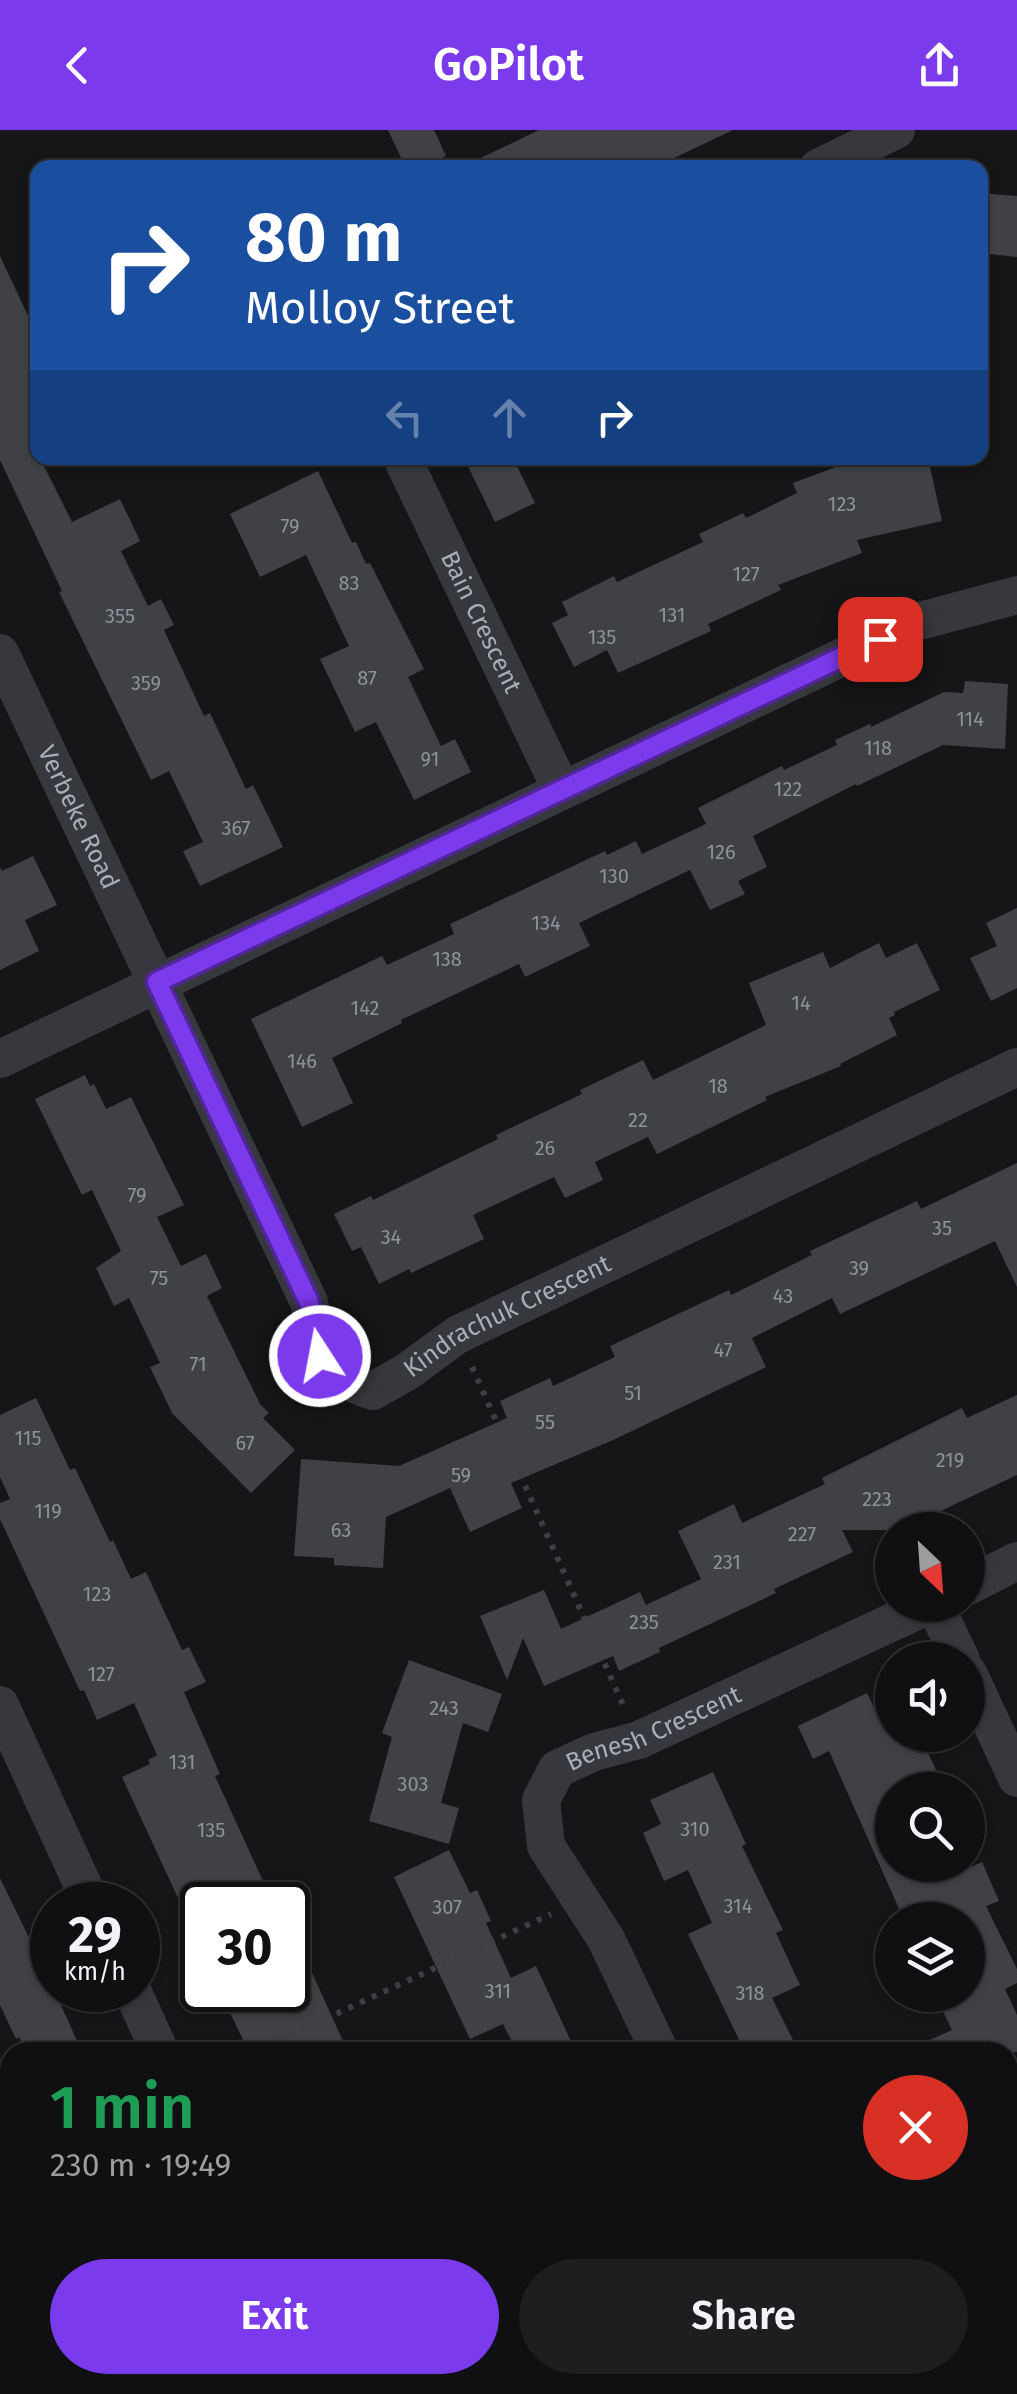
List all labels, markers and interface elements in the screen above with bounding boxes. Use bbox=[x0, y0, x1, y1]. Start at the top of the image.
icon: back bbox=[50, 38, 105, 93]
text: GoPilot bbox=[433, 38, 584, 92]
icon: share bbox=[912, 38, 967, 93]
text: 80 m bbox=[245, 196, 402, 280]
icon: right bbox=[80, 200, 210, 330]
text: Molloy Street bbox=[245, 281, 515, 335]
icon: left bbox=[377, 390, 432, 445]
icon: ahead bbox=[482, 390, 537, 445]
icon: right bbox=[587, 390, 642, 445]
house number: 123 bbox=[828, 492, 856, 516]
house number: 79 bbox=[280, 514, 300, 538]
street label: Bain Crescent bbox=[434, 546, 528, 699]
house number: 127 bbox=[732, 562, 760, 586]
house number: 83 bbox=[339, 571, 360, 595]
pin bbox=[838, 597, 923, 682]
house number: 131 bbox=[659, 603, 685, 627]
house number: 355 bbox=[105, 604, 135, 628]
icon: arrive bbox=[853, 612, 908, 667]
house number: 135 bbox=[588, 625, 616, 649]
house number: 87 bbox=[357, 666, 377, 690]
house number: 359 bbox=[131, 671, 161, 695]
house number: 114 bbox=[956, 707, 984, 731]
house number: 118 bbox=[864, 736, 892, 760]
street label: Verbeke Road bbox=[31, 741, 125, 894]
house number: 91 bbox=[421, 747, 439, 771]
house number: 122 bbox=[774, 777, 802, 801]
house number: 367 bbox=[221, 816, 251, 840]
house number: 126 bbox=[706, 840, 736, 864]
house number: 130 bbox=[599, 864, 629, 888]
house number: 134 bbox=[531, 911, 561, 935]
house number: 138 bbox=[432, 947, 462, 971]
house number: 14 bbox=[791, 991, 811, 1015]
house number: 142 bbox=[351, 996, 379, 1020]
house number: 146 bbox=[287, 1049, 317, 1073]
house number: 18 bbox=[708, 1074, 728, 1098]
house number: 22 bbox=[628, 1108, 648, 1132]
house number: 26 bbox=[535, 1136, 555, 1160]
house number: 79 bbox=[127, 1183, 147, 1207]
house number: 35 bbox=[932, 1216, 952, 1240]
house number: 34 bbox=[381, 1225, 402, 1249]
street label: Kindrachuk Crescent bbox=[398, 1248, 616, 1384]
house number: 39 bbox=[849, 1256, 869, 1280]
house number: 75 bbox=[150, 1266, 168, 1290]
house number: 43 bbox=[773, 1284, 793, 1308]
position arrow bbox=[268, 1304, 372, 1408]
house number: 47 bbox=[713, 1338, 733, 1362]
house number: 71 bbox=[189, 1352, 207, 1376]
house number: 51 bbox=[624, 1381, 642, 1405]
house number: 55 bbox=[535, 1410, 555, 1434]
house number: 115 bbox=[14, 1426, 42, 1450]
house number: 67 bbox=[235, 1431, 255, 1455]
house number: 219 bbox=[936, 1448, 964, 1472]
house number: 59 bbox=[451, 1463, 471, 1487]
house number: 223 bbox=[862, 1487, 892, 1511]
house number: 119 bbox=[34, 1499, 62, 1523]
north arrow bbox=[875, 1512, 985, 1622]
map controls bbox=[875, 1512, 985, 2012]
house number: 63 bbox=[331, 1518, 351, 1542]
house number: 227 bbox=[788, 1522, 816, 1546]
house number: 231 bbox=[713, 1550, 741, 1574]
house number: 123 bbox=[83, 1582, 111, 1606]
house number: 235 bbox=[629, 1610, 659, 1634]
button: sound bbox=[875, 1642, 985, 1752]
house number: 127 bbox=[87, 1662, 115, 1686]
street label: Benesh Crescent bbox=[561, 1679, 747, 1778]
house number: 243 bbox=[429, 1696, 459, 1720]
house number: 131 bbox=[169, 1750, 195, 1774]
house number: 303 bbox=[398, 1772, 428, 1796]
button: search bbox=[875, 1772, 985, 1882]
house number: 310 bbox=[680, 1817, 710, 1841]
house number: 135 bbox=[197, 1818, 225, 1842]
speed limit sign: 30 bbox=[180, 1882, 310, 2012]
house number: 314 bbox=[724, 1894, 753, 1918]
house number: 307 bbox=[432, 1895, 462, 1919]
button: layers bbox=[875, 1902, 985, 2012]
text: 29 bbox=[68, 1905, 122, 1965]
text: km/h bbox=[64, 1957, 126, 1987]
house number: 311 bbox=[485, 1979, 511, 2003]
house number: 318 bbox=[735, 1981, 765, 2005]
text: 1 min bbox=[50, 2072, 195, 2144]
button: close bbox=[863, 2075, 968, 2180]
text: 230 m · 19:49 bbox=[50, 2146, 231, 2184]
button: Exit bbox=[50, 2259, 499, 2374]
button: Share bbox=[519, 2259, 968, 2374]

